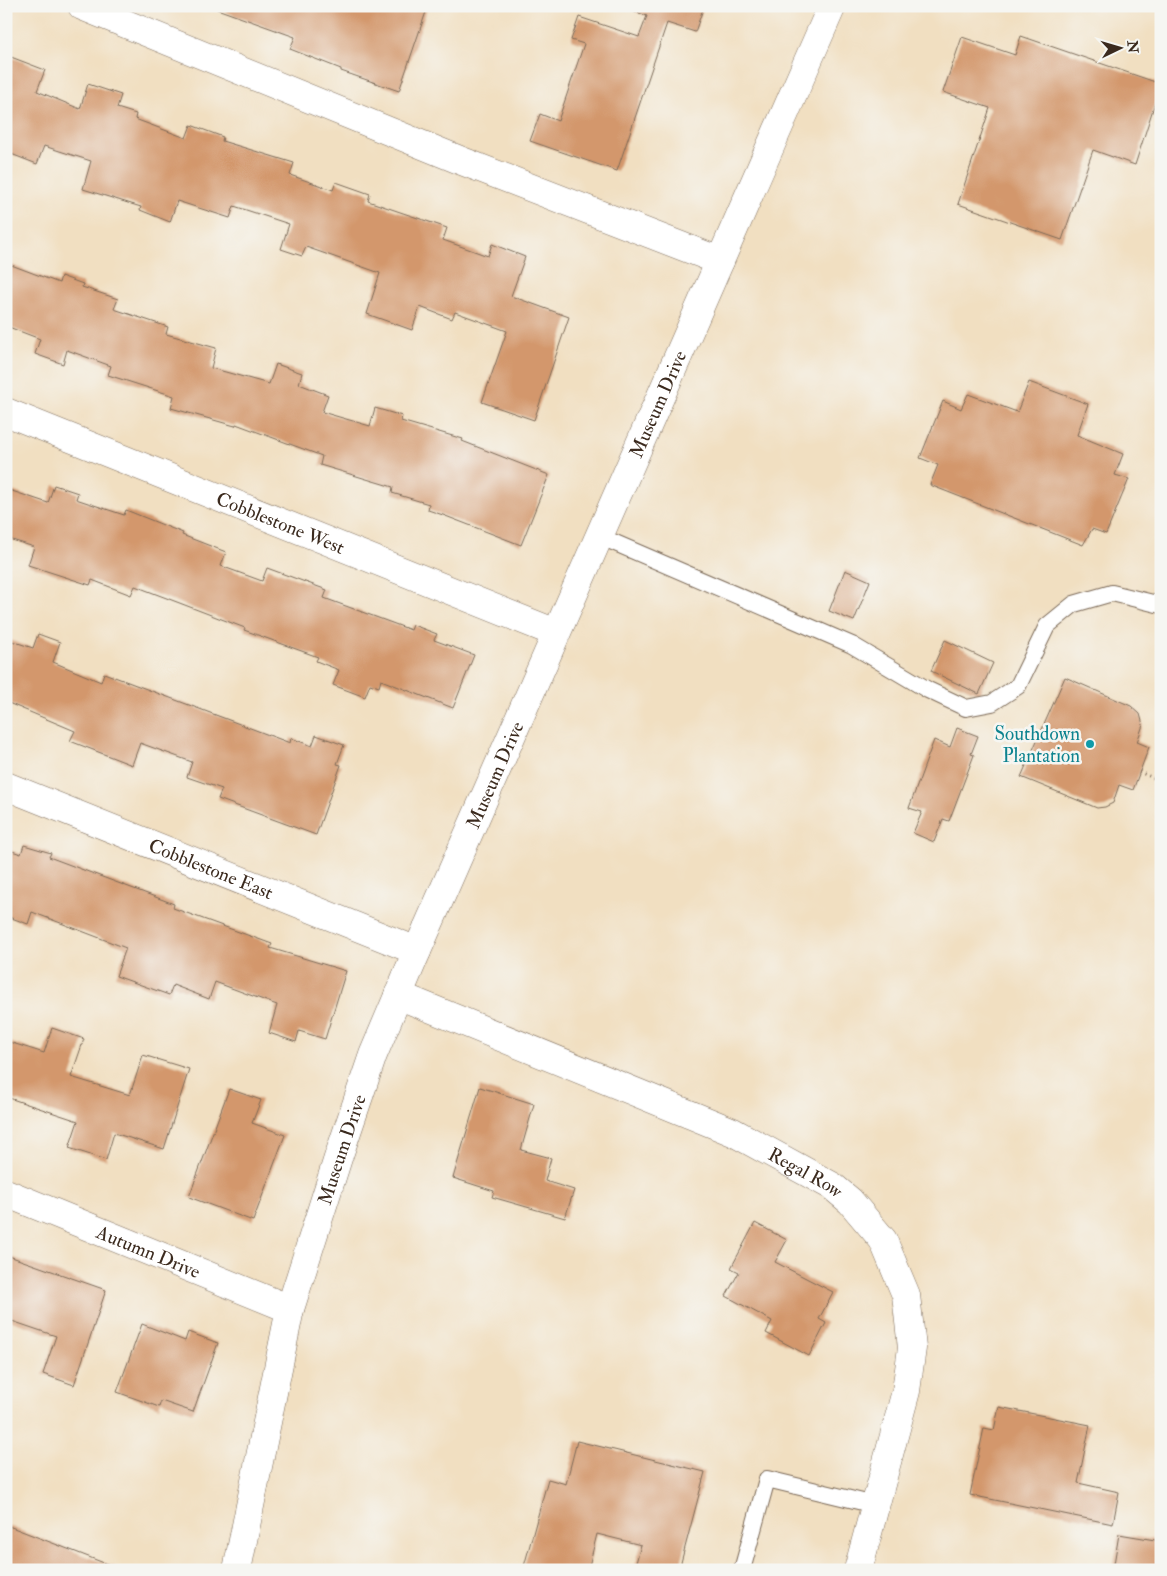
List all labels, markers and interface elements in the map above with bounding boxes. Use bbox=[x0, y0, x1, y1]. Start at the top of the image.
north arrow bbox=[1094, 22, 1144, 72]
text: N bbox=[1123, 39, 1142, 54]
street label: Museum Drive bbox=[624, 347, 692, 462]
street label: Cobblestone West bbox=[213, 487, 348, 560]
street label: Museum Drive bbox=[461, 718, 529, 832]
place label: Southdown Plantation bbox=[994, 722, 1080, 768]
marker: Southdown Plantation bbox=[1084, 738, 1096, 750]
street label: Cobblestone East bbox=[145, 834, 276, 905]
street label: Museum Drive bbox=[313, 1091, 372, 1208]
street label: Regal Row bbox=[764, 1143, 848, 1203]
street label: Autumn Drive bbox=[92, 1220, 204, 1284]

